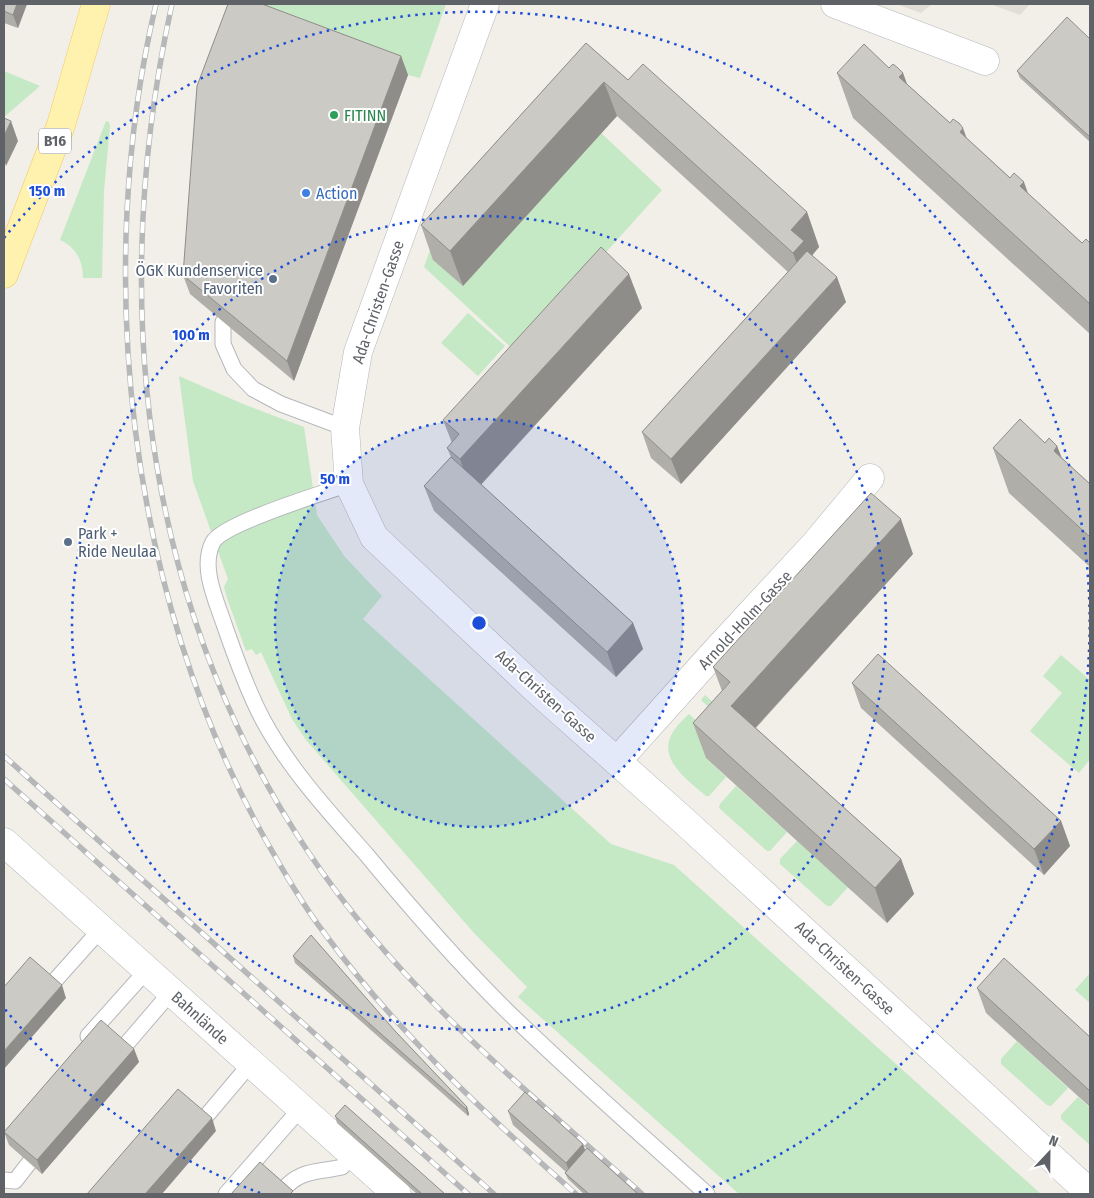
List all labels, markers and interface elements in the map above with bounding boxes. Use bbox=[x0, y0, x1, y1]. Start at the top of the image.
place label: FITINN bbox=[344, 106, 386, 125]
marker: FITINN bbox=[328, 109, 340, 121]
road number: B16 bbox=[39, 128, 71, 154]
text: 150 m bbox=[29, 182, 65, 200]
place label: Action bbox=[316, 184, 357, 203]
marker: Action bbox=[300, 187, 312, 199]
street label: Ada-Christen-Gasse bbox=[348, 238, 408, 366]
place label: ÖGK Kundenservice Favoriten bbox=[136, 261, 263, 298]
marker: ÖGK Kundenservice Favoriten bbox=[267, 273, 279, 285]
text: 100 m bbox=[172, 326, 210, 344]
text: 50 m bbox=[320, 470, 350, 488]
place label: Park + Ride Neulaa bbox=[78, 524, 157, 561]
marker: Park + Ride Neulaa bbox=[62, 536, 74, 548]
street label: Arnold-Holm-Gasse bbox=[694, 567, 796, 673]
centre of rings bbox=[470, 614, 488, 632]
street label: Ada-Christen-Gasse bbox=[492, 646, 600, 746]
street label: Ada-Christen-Gasse bbox=[791, 917, 899, 1019]
street label: Bahnlände bbox=[167, 987, 233, 1049]
north arrow bbox=[1024, 1128, 1074, 1178]
text: N bbox=[1047, 1132, 1061, 1151]

